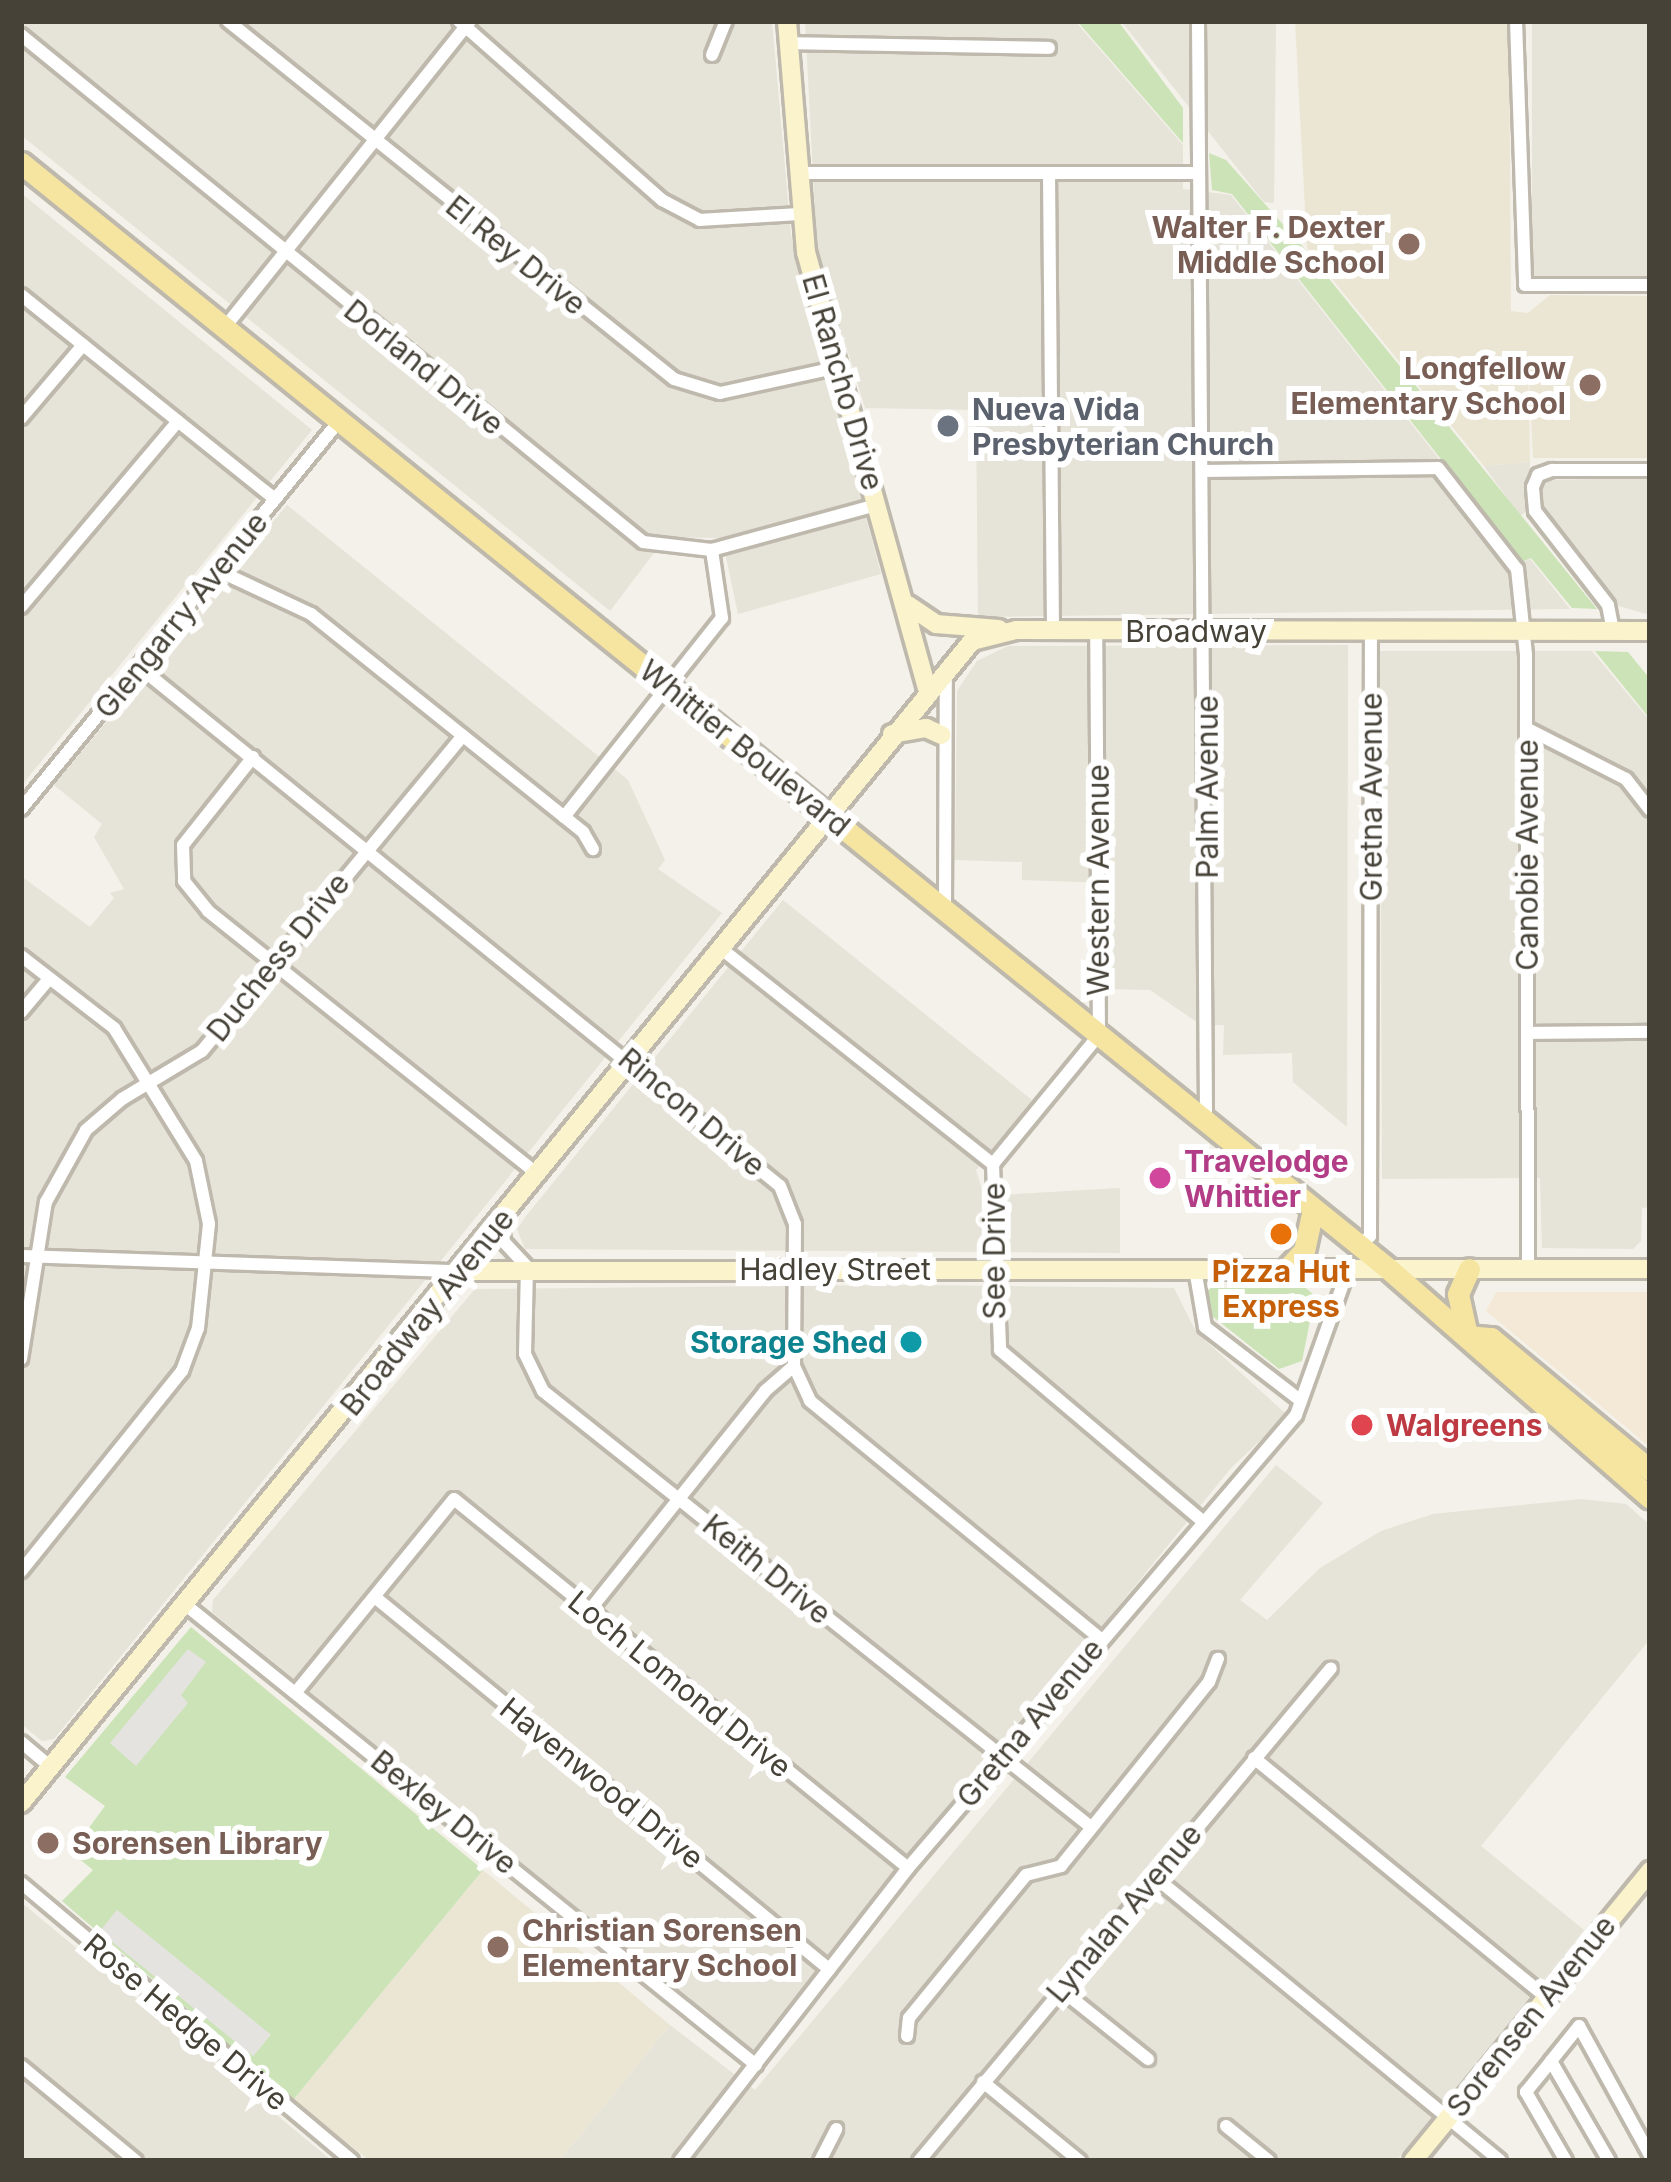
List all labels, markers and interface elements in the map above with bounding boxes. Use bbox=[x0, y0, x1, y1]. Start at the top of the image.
street label: El Rey Drive bbox=[439, 188, 593, 322]
place label: Walter F. Dexter Middle School bbox=[1150, 209, 1385, 280]
marker: Walter F. Dexter Middle School bbox=[1396, 231, 1422, 257]
street label: El Rancho Drive bbox=[795, 270, 891, 494]
street label: Dorland Drive bbox=[337, 292, 511, 442]
place label: Longfellow Elementary School bbox=[1291, 350, 1566, 421]
marker: Longfellow Elementary School bbox=[1577, 372, 1603, 398]
place label: Nueva Vida Presbyterian Church bbox=[972, 391, 1274, 462]
marker: Nueva Vida Presbyterian Church bbox=[935, 413, 961, 439]
street label: Glengarry Avenue bbox=[87, 505, 275, 725]
street label: Broadway bbox=[1125, 613, 1267, 649]
street label: Whittier Boulevard bbox=[633, 652, 857, 844]
street label: Gretna Avenue bbox=[1353, 693, 1389, 901]
street label: Palm Avenue bbox=[1189, 695, 1225, 879]
street label: Canobie Avenue bbox=[1509, 739, 1545, 971]
street label: Western Avenue bbox=[1080, 764, 1116, 996]
street label: Duchess Drive bbox=[199, 866, 357, 1048]
street label: Rincon Drive bbox=[611, 1040, 773, 1184]
place label: Travelodge Whittier bbox=[1184, 1143, 1349, 1214]
marker: Travelodge Whittier bbox=[1147, 1165, 1173, 1191]
street label: See Drive bbox=[976, 1182, 1012, 1320]
street label: Broadway Avenue bbox=[333, 1201, 521, 1423]
marker: Pizza Hut Express bbox=[1268, 1221, 1294, 1247]
street label: Hadley Street bbox=[739, 1251, 931, 1287]
place label: Pizza Hut Express bbox=[1212, 1253, 1350, 1324]
place label: Storage Shed bbox=[690, 1324, 887, 1360]
marker: Storage Shed bbox=[898, 1329, 924, 1355]
place label: Walgreens bbox=[1386, 1407, 1543, 1443]
marker: Walgreens bbox=[1349, 1412, 1375, 1438]
street label: Keith Drive bbox=[696, 1507, 838, 1631]
street label: Loch Lomond Drive bbox=[561, 1583, 799, 1785]
street label: Gretna Avenue bbox=[949, 1631, 1111, 1815]
street label: Havenwood Drive bbox=[493, 1690, 711, 1876]
street label: Bexley Drive bbox=[364, 1742, 524, 1882]
street label: Lynalan Avenue bbox=[1039, 1816, 1209, 2010]
place label: Sorensen Library bbox=[72, 1825, 323, 1861]
marker: Sorensen Library bbox=[35, 1830, 61, 1856]
street label: Sorensen Avenue bbox=[1439, 1908, 1623, 2124]
place label: Christian Sorensen Elementary School bbox=[522, 1912, 802, 1982]
street label: Rose Hedge Drive bbox=[77, 1926, 295, 2118]
marker: Christian Sorensen Elementary School bbox=[485, 1934, 511, 1960]

